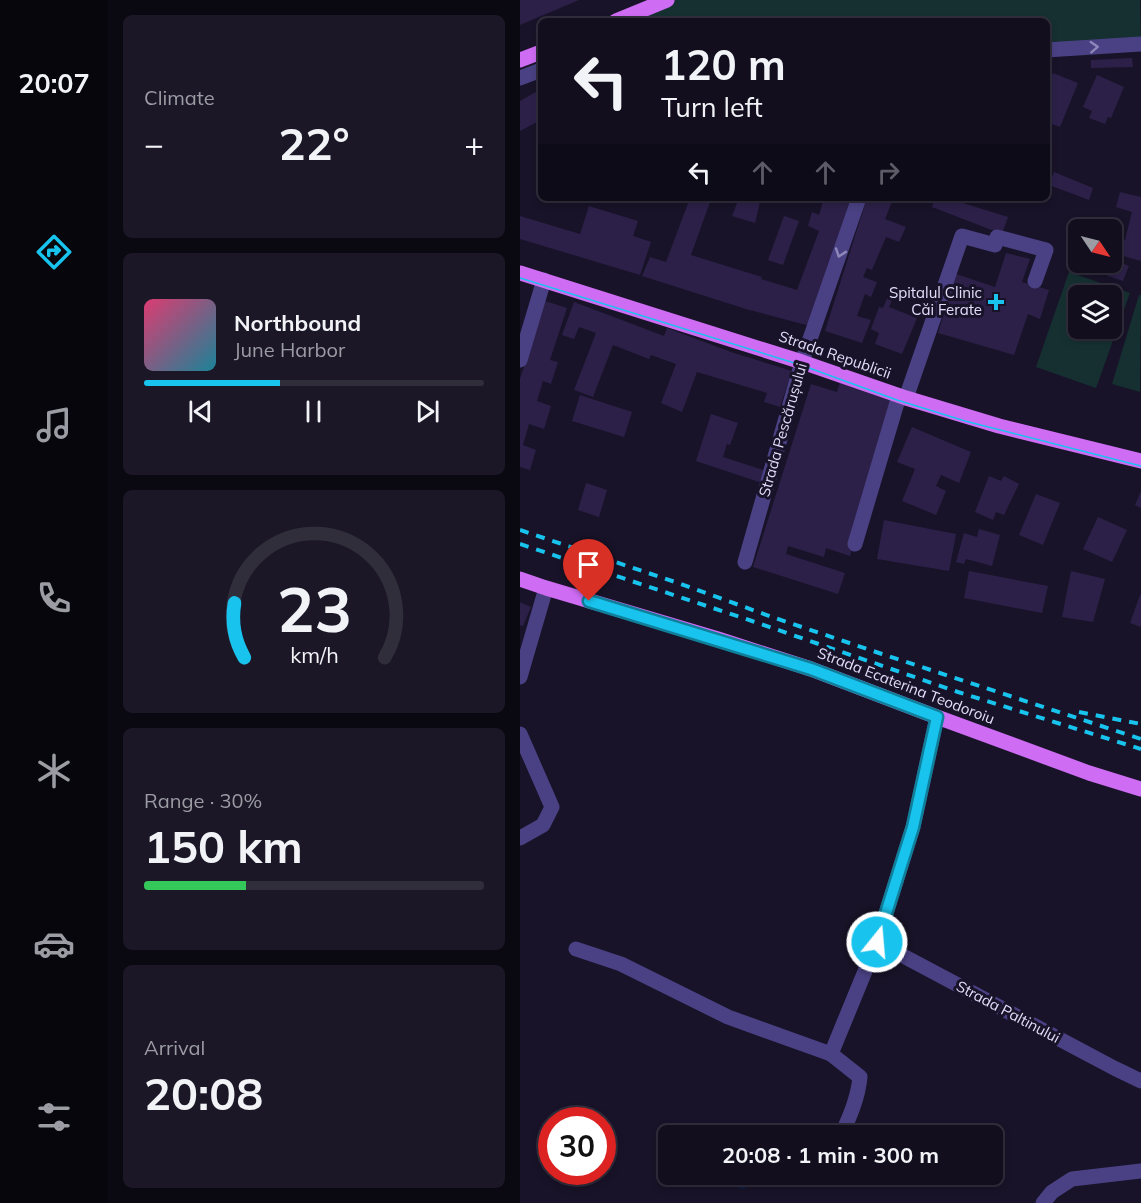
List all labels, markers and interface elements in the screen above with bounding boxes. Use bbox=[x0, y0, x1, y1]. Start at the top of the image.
text: 120 m bbox=[661, 38, 786, 91]
one-way arrow bbox=[1089, 41, 1098, 54]
icon: left bbox=[562, 42, 640, 120]
text: 20:07 bbox=[18, 66, 90, 100]
text: Climate bbox=[144, 85, 215, 110]
text: Turn left bbox=[661, 90, 763, 124]
text: 22° bbox=[278, 115, 350, 171]
text: − bbox=[144, 123, 164, 164]
text: + bbox=[464, 123, 484, 164]
icon: left bbox=[683, 156, 716, 189]
icon: ahead bbox=[746, 156, 779, 189]
icon: ahead bbox=[809, 156, 842, 189]
icon: right bbox=[872, 156, 905, 189]
north arrow bbox=[1068, 219, 1122, 273]
map controls bbox=[1068, 219, 1122, 339]
icon: directions bbox=[33, 231, 75, 273]
one-way arrow bbox=[834, 247, 847, 258]
place label: Spitalul Clinic Căi Ferate bbox=[889, 283, 982, 319]
button: layers bbox=[1068, 285, 1122, 339]
marker: Spitalul Clinic Căi Ferate bbox=[987, 293, 1005, 311]
text: Northbound bbox=[234, 309, 361, 337]
street label: Strada Republicii bbox=[776, 326, 894, 383]
text: June Harbor bbox=[234, 337, 345, 362]
street label: Strada Pescărușului bbox=[754, 361, 811, 499]
icon: previous bbox=[184, 395, 217, 428]
icon: pause bbox=[297, 395, 330, 428]
icon: next bbox=[411, 395, 444, 428]
icon: music bbox=[33, 404, 75, 446]
pin bbox=[563, 539, 614, 601]
icon: arrive bbox=[572, 548, 605, 581]
text: 23 bbox=[277, 570, 351, 649]
icon: phone bbox=[33, 577, 75, 619]
text: km/h bbox=[290, 642, 338, 669]
street label: Strada Ecaterina Teodoroiu bbox=[815, 643, 998, 728]
icon: climate bbox=[33, 750, 75, 792]
text: Range · 30% bbox=[144, 788, 262, 813]
text: 150 km bbox=[144, 818, 303, 874]
position arrow bbox=[845, 910, 909, 974]
icon: car bbox=[33, 923, 75, 965]
street label: Strada Paltinului bbox=[953, 976, 1063, 1047]
text: Arrival bbox=[144, 1035, 205, 1060]
text: 20:08 bbox=[144, 1065, 263, 1121]
icon: filters bbox=[33, 1096, 75, 1138]
speed limit sign: 30 bbox=[538, 1107, 616, 1185]
text: 20:08 · 1 min · 300 m bbox=[722, 1141, 939, 1169]

